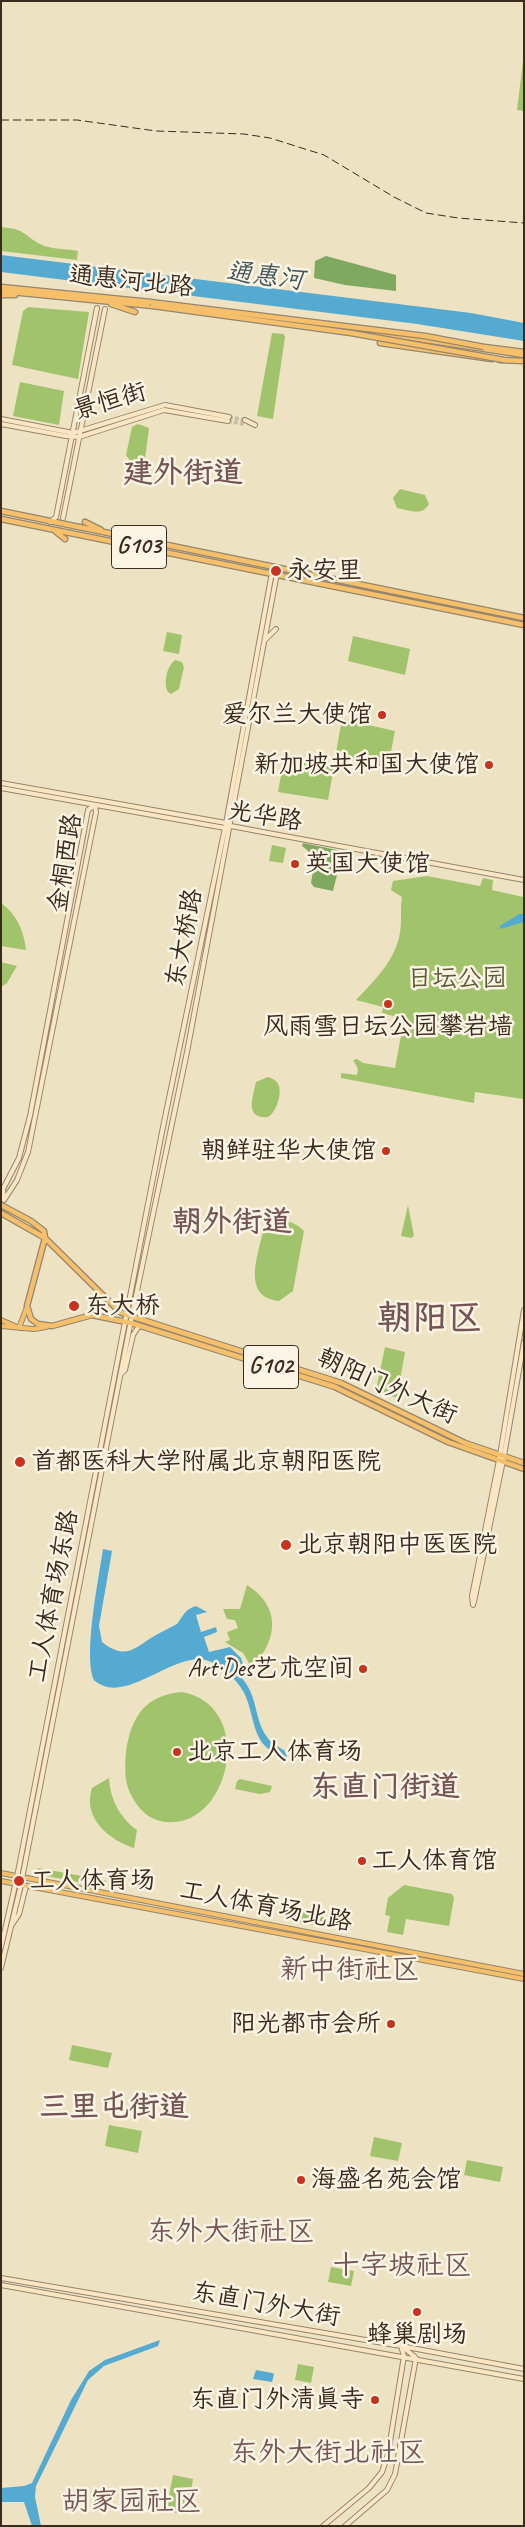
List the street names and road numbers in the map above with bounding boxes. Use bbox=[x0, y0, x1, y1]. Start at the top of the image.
street label: 通惠河北路 bbox=[67, 261, 195, 303]
street label: 景恒街 bbox=[70, 377, 150, 427]
road number: G103 bbox=[112, 526, 166, 568]
street label: 光华路 bbox=[226, 796, 304, 838]
street label: 金桐西路 bbox=[43, 811, 89, 915]
street label: 东大桥路 bbox=[161, 886, 209, 990]
street label: 朝阳门外大街 bbox=[312, 1343, 462, 1431]
road number: G102 bbox=[244, 1345, 298, 1388]
street label: 工人体育场东路 bbox=[23, 1507, 85, 1685]
street label: 工人体育场北路 bbox=[177, 1876, 355, 1938]
street label: 东直门外大街 bbox=[190, 2277, 342, 2333]

